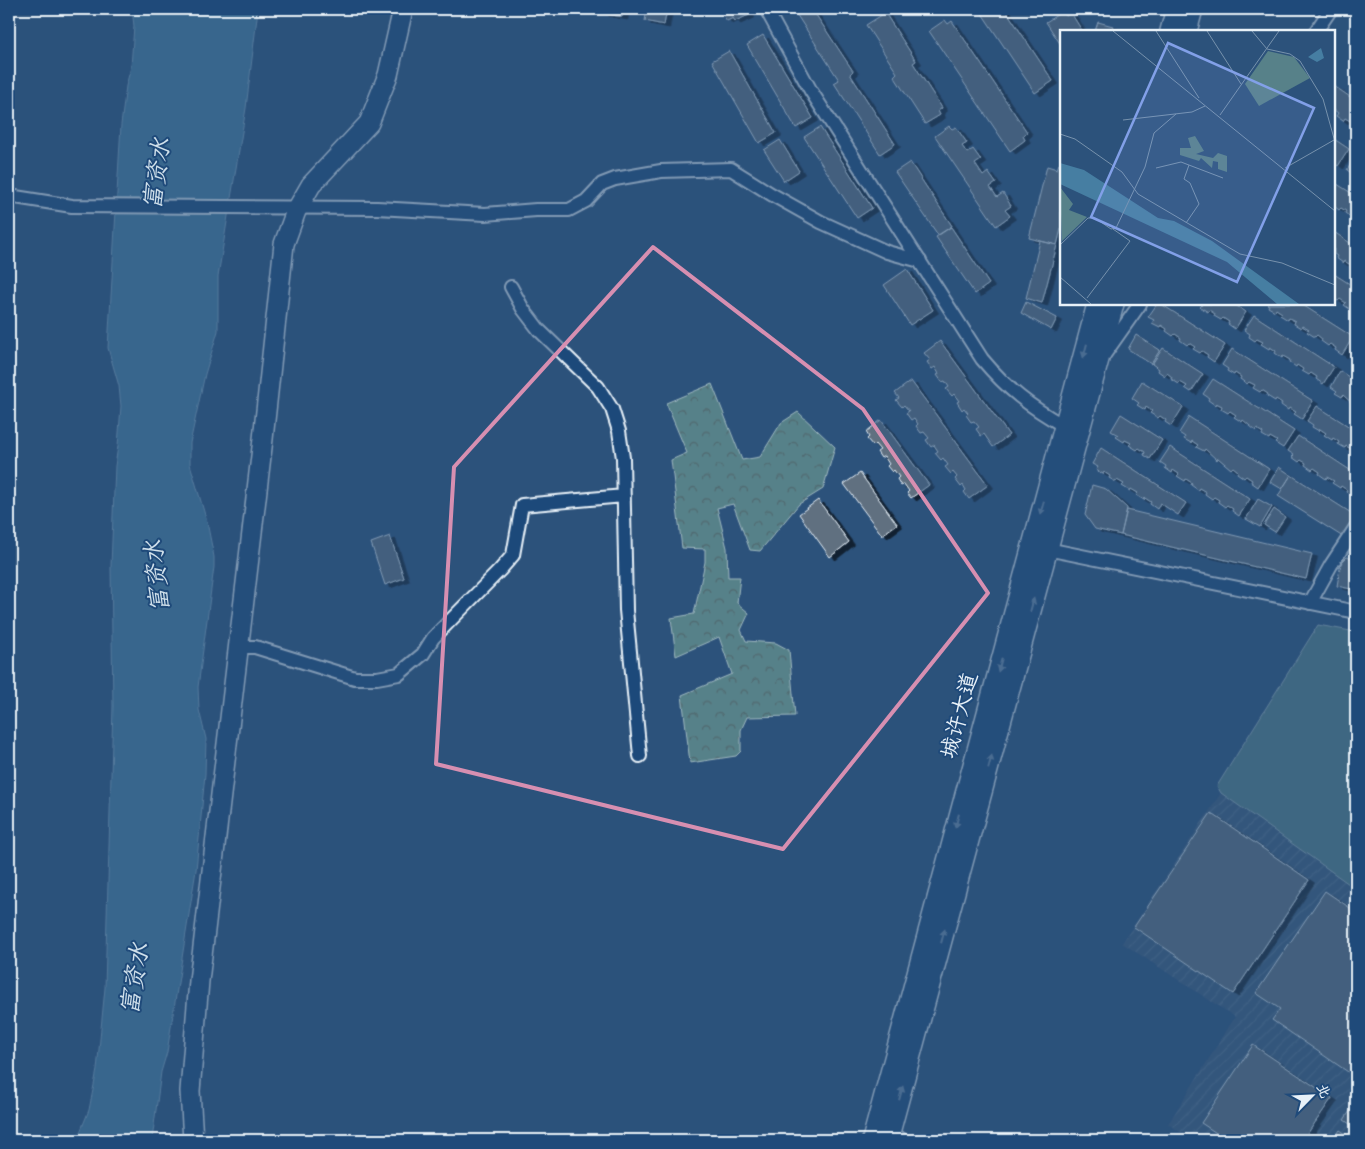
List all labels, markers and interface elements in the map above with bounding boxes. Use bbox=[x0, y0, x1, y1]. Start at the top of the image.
inset map bbox=[1060, 30, 1335, 305]
water label: 富资水 bbox=[137, 135, 181, 212]
one-way arrow bbox=[1080, 343, 1088, 358]
one-way arrow bbox=[1038, 500, 1046, 515]
water label: 富资水 bbox=[138, 537, 180, 614]
one-way arrow bbox=[1028, 598, 1036, 613]
one-way arrow bbox=[996, 657, 1004, 672]
street label: 城许大道 bbox=[934, 669, 988, 763]
one-way arrow bbox=[986, 755, 994, 770]
one-way arrow bbox=[953, 814, 961, 829]
one-way arrow bbox=[939, 929, 947, 944]
water label: 富资水 bbox=[114, 940, 160, 1017]
north arrow bbox=[1288, 1072, 1338, 1122]
text: 北 bbox=[1310, 1081, 1335, 1102]
one-way arrow bbox=[897, 1086, 905, 1101]

